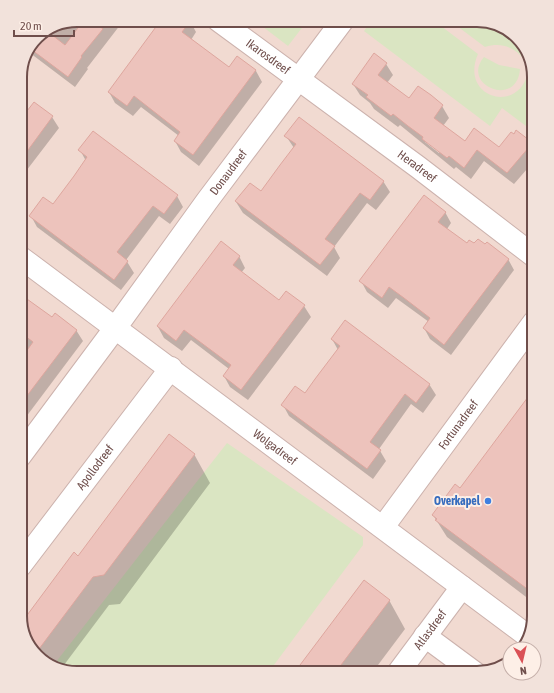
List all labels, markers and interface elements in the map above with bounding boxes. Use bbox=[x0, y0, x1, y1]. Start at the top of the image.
scale bar bbox=[14, 12, 74, 38]
text: 20 m bbox=[20, 19, 42, 33]
street label: Ikarosdreef bbox=[243, 36, 293, 78]
street label: Donaudreef bbox=[207, 146, 250, 198]
street label: Heradreef bbox=[395, 147, 440, 186]
street label: Fortunadreef bbox=[436, 397, 481, 452]
street label: Wolgadreef bbox=[250, 426, 300, 468]
street label: Apollodreef bbox=[74, 442, 117, 493]
place label: Overkapel bbox=[434, 494, 481, 508]
marker: Overkapel bbox=[483, 496, 493, 506]
street label: Atlasdreef bbox=[411, 607, 450, 652]
north arrow bbox=[502, 641, 542, 681]
text: N bbox=[519, 665, 527, 677]

